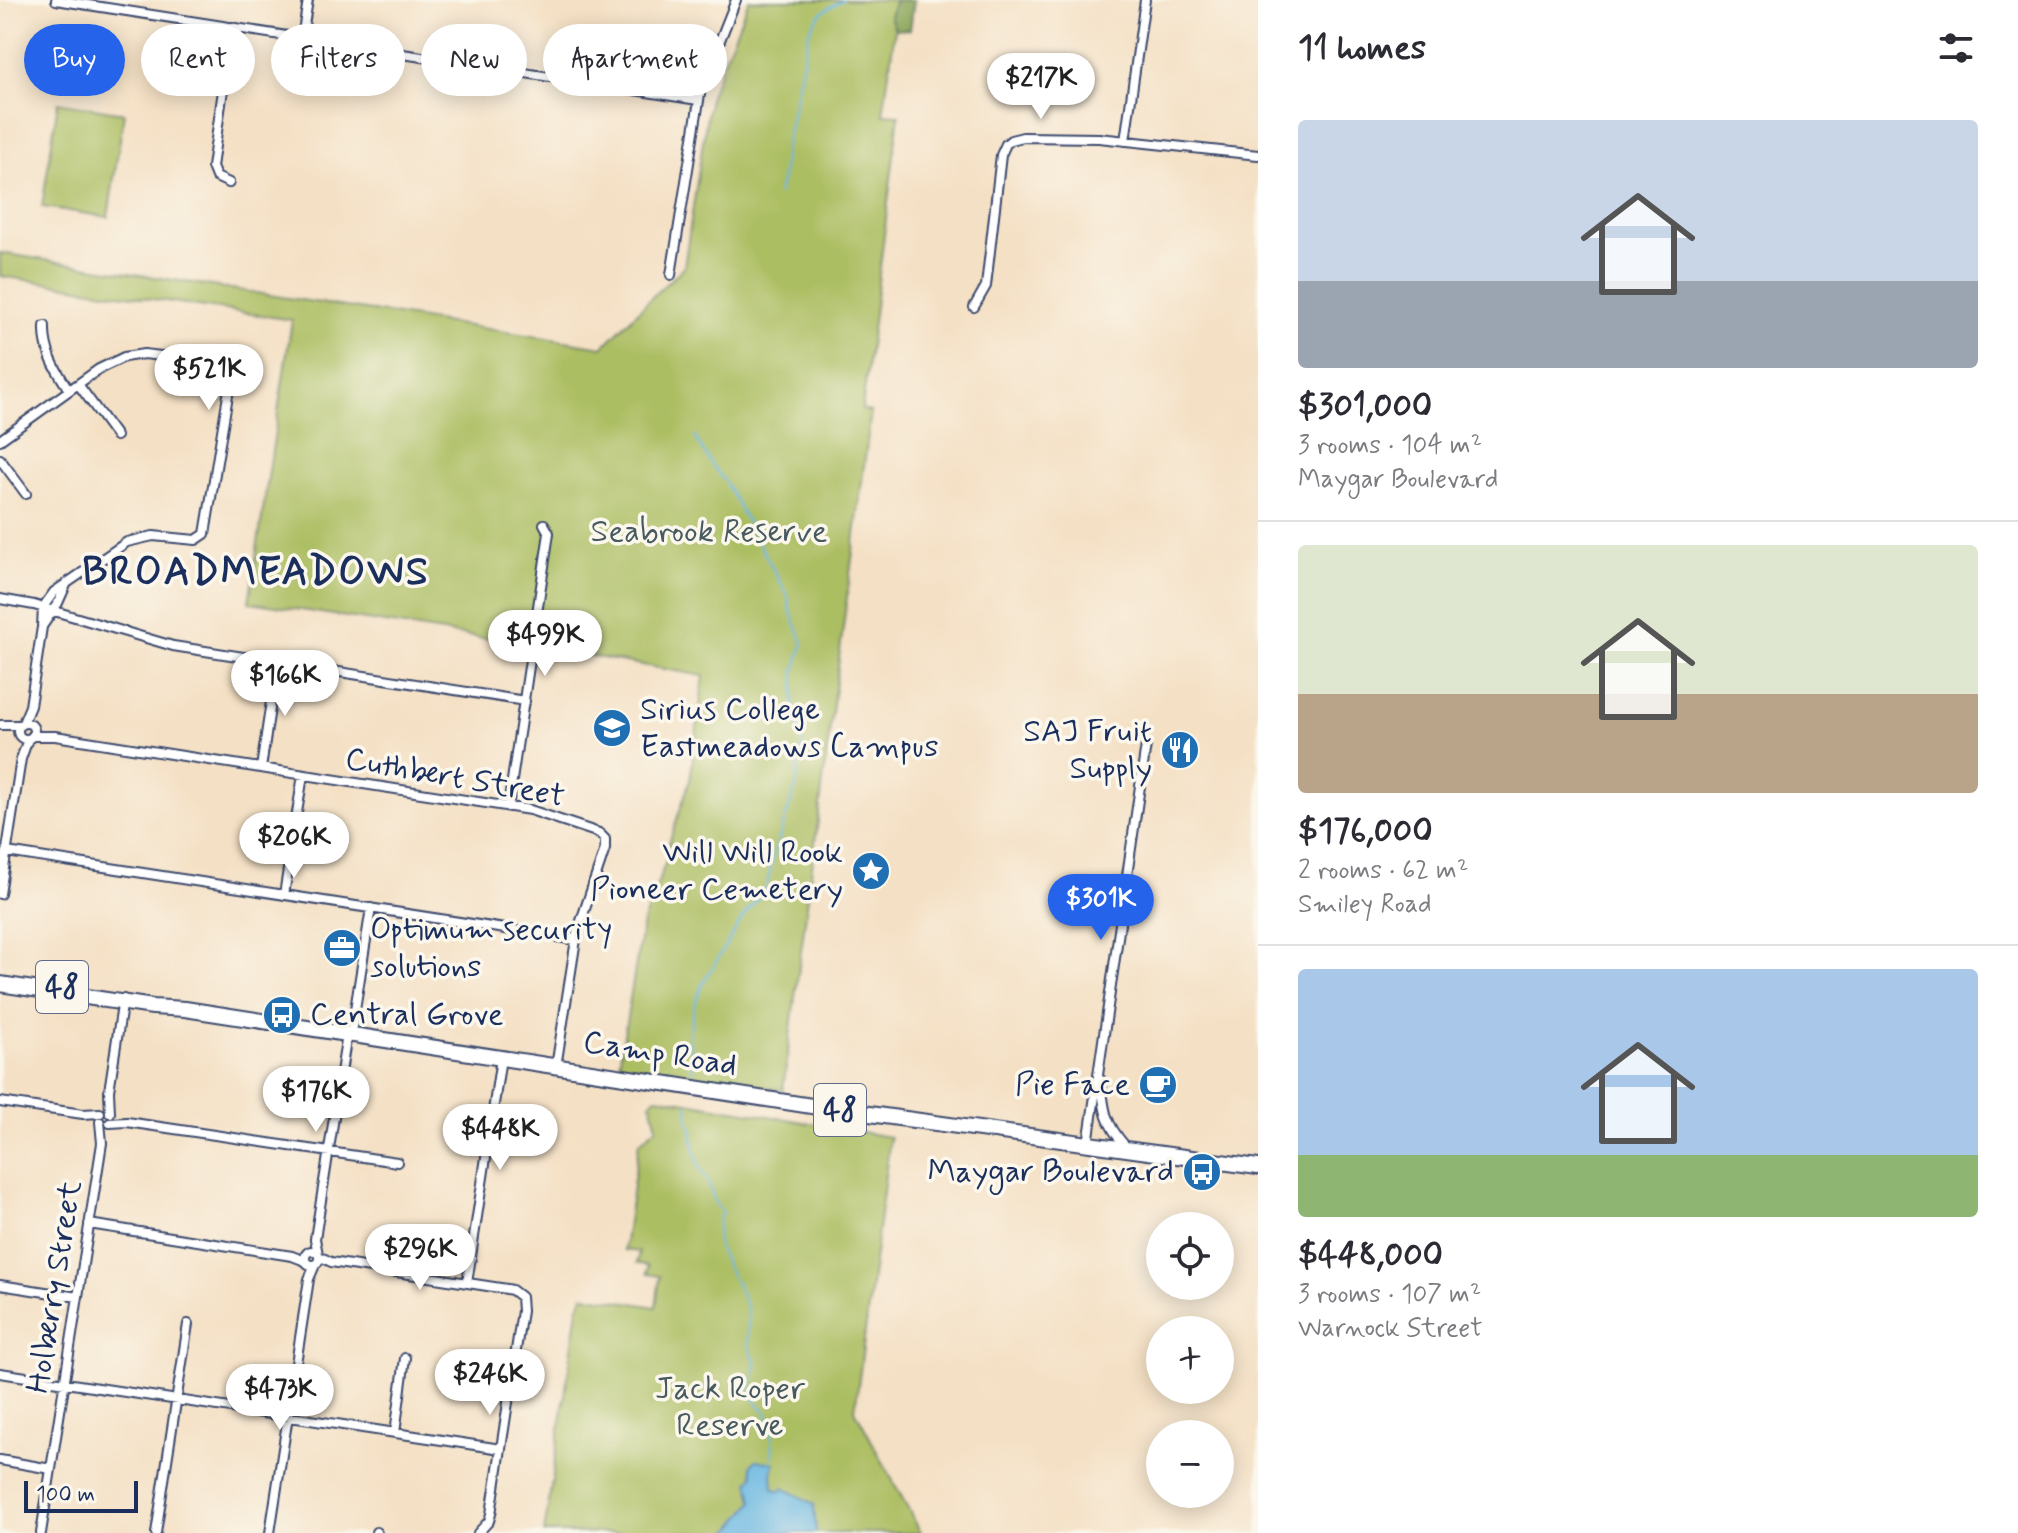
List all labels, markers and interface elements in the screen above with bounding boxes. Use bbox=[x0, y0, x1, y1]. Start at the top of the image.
chip: Buy bbox=[24, 24, 125, 96]
chip: Rent bbox=[141, 24, 255, 96]
chip: Filters bbox=[271, 24, 405, 96]
chip: New bbox=[421, 24, 527, 96]
chip: Apartment bbox=[543, 24, 727, 96]
text: 11 homes bbox=[1298, 26, 1426, 71]
icon: filters bbox=[1934, 26, 1978, 70]
pin: $217K bbox=[985, 53, 1097, 121]
text: $217K bbox=[1005, 62, 1077, 96]
icon: home bbox=[1566, 172, 1710, 316]
pin: $521K bbox=[153, 344, 265, 412]
text: $521K bbox=[172, 353, 246, 387]
text: $301,000 bbox=[1298, 384, 1432, 429]
text: 3 rooms · 104 m² bbox=[1298, 429, 1482, 463]
text: Maygar Boulevard bbox=[1298, 463, 1498, 497]
park label: Seabrook Reserve bbox=[591, 511, 827, 553]
district label: BROADMEADOWS bbox=[82, 547, 430, 599]
icon: home bbox=[1566, 597, 1710, 741]
pin: $499K bbox=[489, 610, 601, 678]
text: $499K bbox=[506, 619, 584, 653]
pin: $166K bbox=[229, 650, 341, 718]
text: $166K bbox=[249, 659, 321, 693]
place label: Sirius College Eastmeadows Campus bbox=[640, 689, 939, 768]
school or university icon: Sirius College Eastmeadows Campus bbox=[591, 707, 633, 749]
place label: SAJ Fruit Supply bbox=[1023, 711, 1152, 790]
restaurant icon: SAJ Fruit Supply bbox=[1159, 729, 1201, 771]
street label: Cuthbert Street bbox=[342, 738, 568, 818]
text: $176,000 bbox=[1298, 809, 1433, 854]
pin: $206K bbox=[238, 812, 350, 880]
text: $206K bbox=[257, 821, 331, 855]
place label: Will Will Rook Pioneer Cemetery bbox=[591, 832, 843, 911]
place icon: Will Will Rook Pioneer Cemetery bbox=[850, 850, 892, 892]
text: 2 rooms · 62 m² bbox=[1298, 854, 1468, 888]
pin: $301K bbox=[1045, 874, 1157, 942]
text: $301K bbox=[1066, 883, 1136, 917]
text: Smiley Road bbox=[1298, 888, 1432, 922]
place label: Optimum security solutions bbox=[370, 909, 612, 988]
office icon: Optimum security solutions bbox=[321, 927, 363, 969]
road number: 48 bbox=[36, 961, 88, 1013]
bus stop icon: Central Grove bbox=[261, 994, 303, 1036]
place label: Central Grove bbox=[310, 994, 503, 1036]
street label: Camp Road bbox=[580, 1021, 740, 1087]
icon: home bbox=[1566, 1021, 1710, 1165]
place label: Pie Face bbox=[1015, 1064, 1130, 1106]
cafe icon: Pie Face bbox=[1137, 1064, 1179, 1106]
pin: $176K bbox=[260, 1066, 372, 1134]
text: $176K bbox=[281, 1075, 351, 1109]
road number: 48 bbox=[814, 1084, 866, 1136]
pin: $448K bbox=[444, 1104, 556, 1172]
text: $448K bbox=[461, 1113, 539, 1147]
place label: Maygar Boulevard bbox=[927, 1151, 1174, 1195]
bus stop icon: Maygar Boulevard bbox=[1181, 1151, 1223, 1193]
street label: Holberry Street bbox=[17, 1177, 93, 1397]
map controls bbox=[1146, 1212, 1234, 1508]
button: locate bbox=[1146, 1212, 1234, 1300]
pin: $296K bbox=[364, 1224, 476, 1292]
text: $296K bbox=[383, 1233, 457, 1267]
text: $448,000 bbox=[1298, 1233, 1443, 1278]
text: 3 rooms · 107 m² bbox=[1298, 1278, 1481, 1312]
text: Warnock Street bbox=[1298, 1312, 1483, 1346]
button: + bbox=[1146, 1316, 1234, 1404]
pin: $246K bbox=[434, 1349, 546, 1417]
text: $246K bbox=[453, 1358, 527, 1392]
pin: $473K bbox=[224, 1364, 336, 1432]
park label: Jack Roper Reserve bbox=[655, 1368, 805, 1447]
text: $473K bbox=[244, 1373, 316, 1407]
button: − bbox=[1146, 1420, 1234, 1508]
scale bar bbox=[24, 1477, 138, 1513]
text: 100 m bbox=[36, 1481, 95, 1509]

